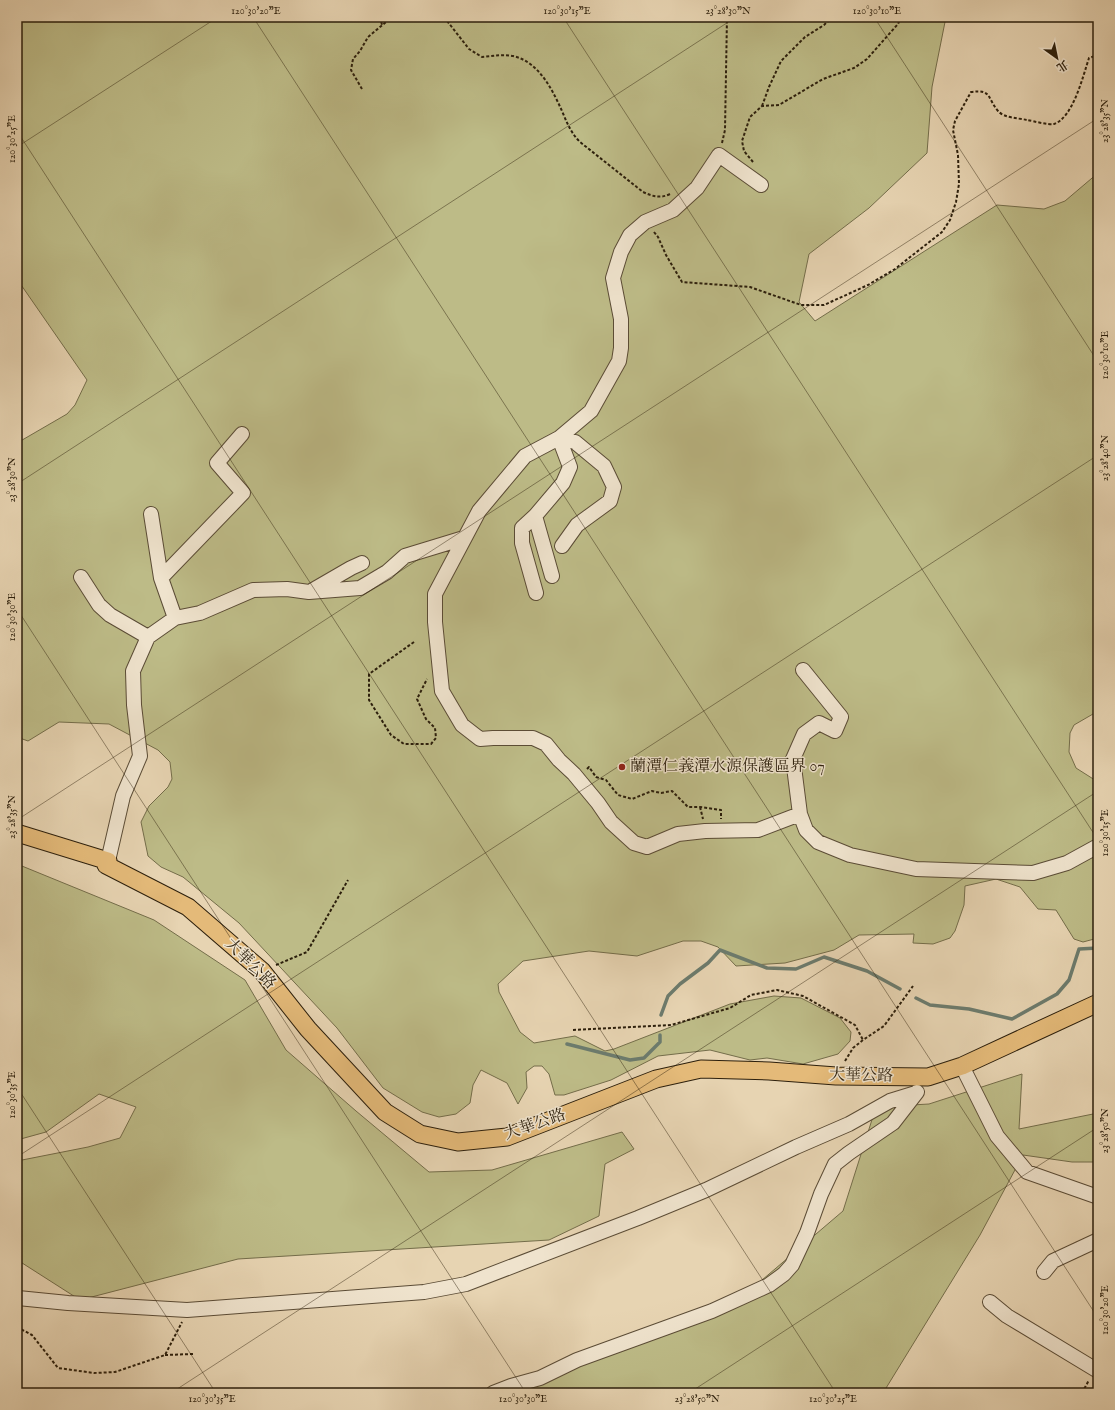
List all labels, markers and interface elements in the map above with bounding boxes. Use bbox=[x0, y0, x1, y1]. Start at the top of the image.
text: 120°30'20"E bbox=[231, 5, 281, 18]
text: 120°30'15"E bbox=[543, 5, 591, 18]
text: 23°28'30"N bbox=[705, 5, 751, 18]
text: 120°30'10"E bbox=[853, 5, 901, 18]
north arrow bbox=[1037, 38, 1077, 78]
text: 北 bbox=[1053, 57, 1070, 74]
text: 23°28'35"N bbox=[1099, 99, 1112, 143]
text: 120°30'25"E bbox=[6, 115, 19, 163]
text: 120°30'10"E bbox=[1099, 331, 1112, 379]
text: 23°28'40"N bbox=[1099, 434, 1112, 481]
text: 23°28'30"N bbox=[6, 457, 19, 503]
text: 120°30'30"E bbox=[6, 593, 19, 641]
place label: 蘭潭仁義潭水源保護區界 07 bbox=[630, 757, 825, 777]
marker: 蘭潭仁義潭水源保護區界 07 bbox=[617, 762, 627, 772]
text: 23°28'35"N bbox=[6, 795, 19, 839]
text: 120°30'15"E bbox=[1099, 809, 1112, 857]
street label: 大華公路 bbox=[220, 934, 280, 994]
street label: 大華公路 bbox=[829, 1065, 893, 1087]
text: 120°30'35"E bbox=[6, 1071, 19, 1119]
street label: 大華公路 bbox=[501, 1105, 569, 1145]
text: 23°28'50"N bbox=[1099, 1108, 1112, 1154]
text: 120°30'20"E bbox=[1099, 1285, 1112, 1335]
text: 120°30'35"E bbox=[188, 1393, 236, 1406]
text: 120°30'30"E bbox=[499, 1393, 547, 1406]
text: 23°28'50"N bbox=[674, 1393, 720, 1406]
text: 120°30'25"E bbox=[809, 1393, 857, 1406]

